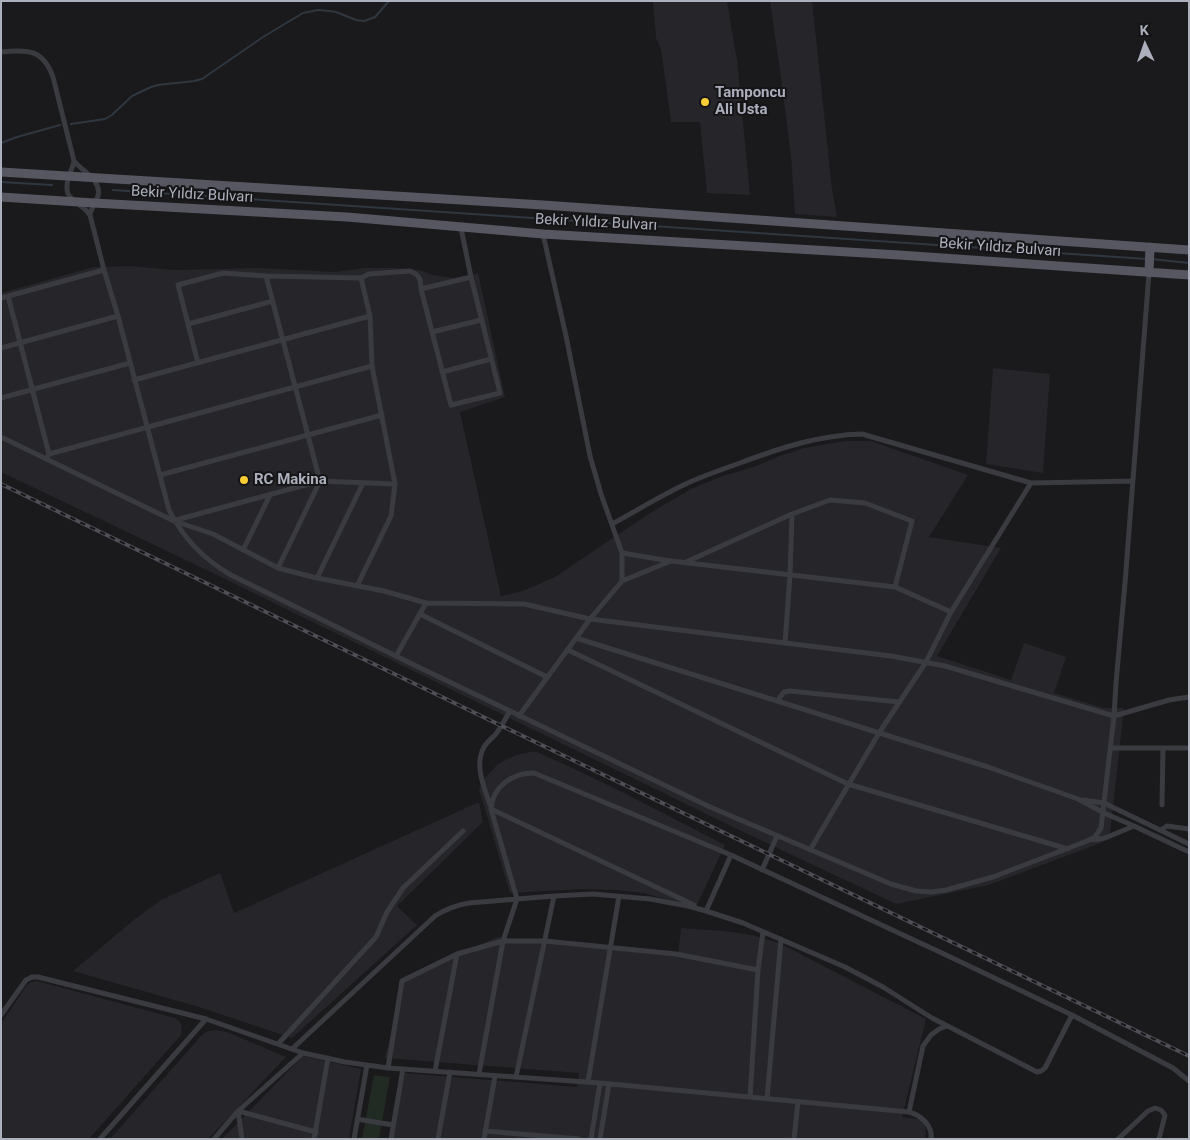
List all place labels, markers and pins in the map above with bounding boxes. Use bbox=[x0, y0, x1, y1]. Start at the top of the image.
place label: Tamponcu Ali Usta bbox=[715, 84, 786, 119]
marker: Tamponcu Ali Usta bbox=[699, 96, 711, 108]
place label: RC Makina bbox=[254, 471, 327, 489]
marker: RC Makina bbox=[238, 474, 250, 486]

